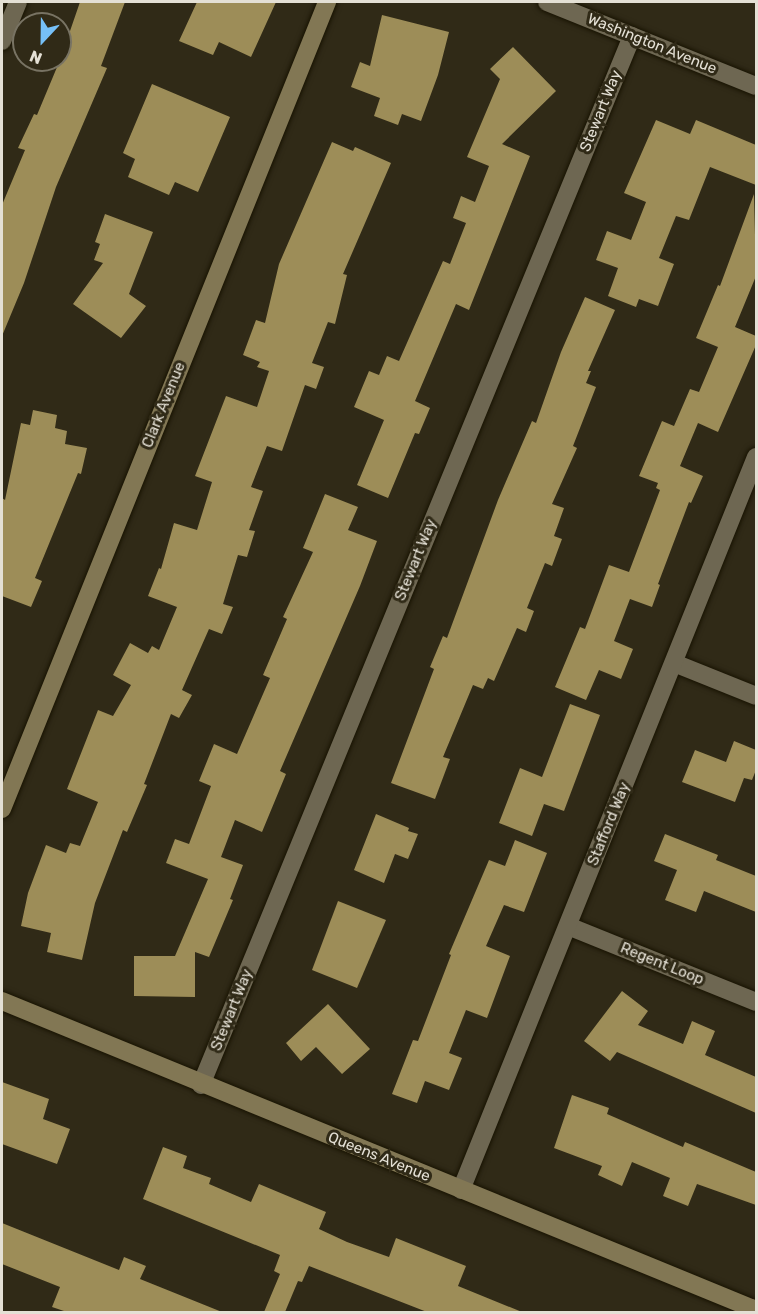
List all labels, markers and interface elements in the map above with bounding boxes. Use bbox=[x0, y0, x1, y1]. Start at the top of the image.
street label: Washington Avenue bbox=[585, 10, 719, 78]
north arrow bbox=[12, 12, 72, 72]
text: N bbox=[27, 46, 45, 68]
street label: Stewart Way bbox=[576, 67, 626, 155]
street label: Clark Avenue bbox=[139, 359, 189, 451]
street label: Stewart Way bbox=[391, 516, 441, 604]
street label: Stafford Way bbox=[584, 780, 634, 868]
street label: Regent Loop bbox=[618, 939, 706, 989]
street label: Stewart Way bbox=[207, 966, 257, 1054]
street label: Queens Avenue bbox=[325, 1128, 433, 1186]

